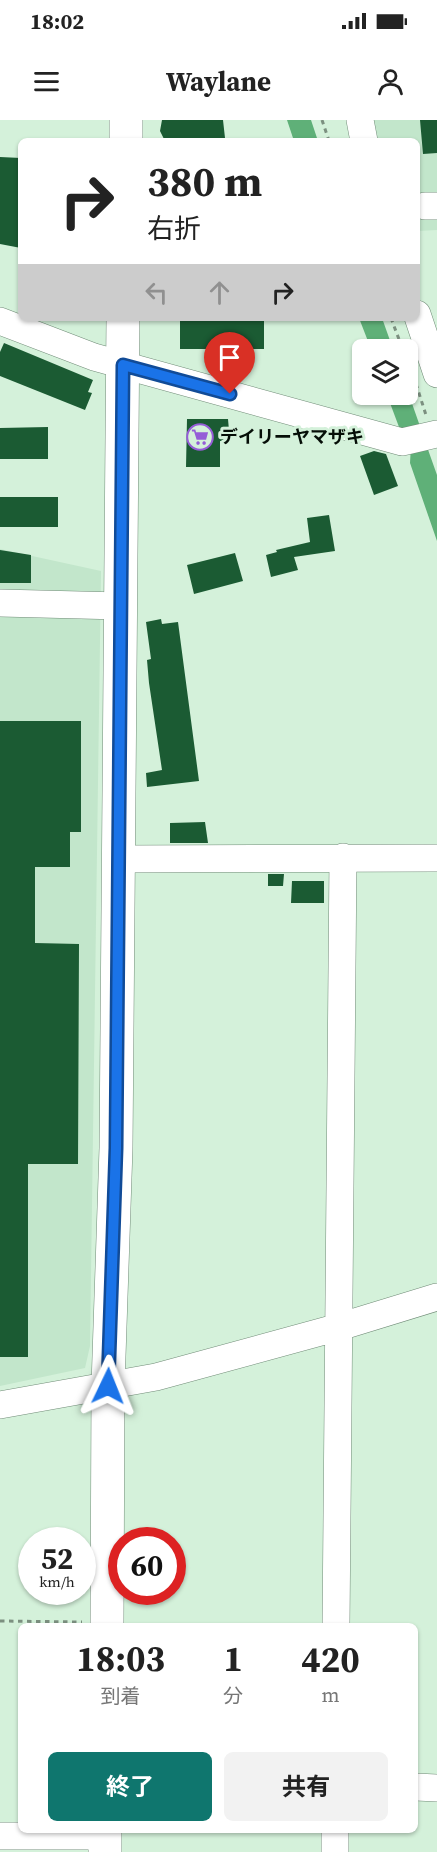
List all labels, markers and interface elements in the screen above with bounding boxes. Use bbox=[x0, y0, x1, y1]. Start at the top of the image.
text: 18:02 bbox=[30, 6, 84, 36]
text: Waylane bbox=[166, 63, 271, 100]
icon: menu bbox=[30, 65, 63, 98]
icon: person bbox=[374, 65, 407, 98]
text: 380 m bbox=[147, 152, 262, 210]
icon: right bbox=[48, 162, 126, 240]
text: 右折 bbox=[147, 210, 201, 247]
icon: left bbox=[140, 276, 173, 309]
icon: ahead bbox=[203, 276, 236, 309]
icon: right bbox=[266, 276, 299, 309]
pin bbox=[204, 332, 255, 394]
map controls bbox=[352, 339, 418, 405]
button: layers bbox=[352, 339, 418, 405]
icon: arrive bbox=[213, 341, 246, 374]
supermarket icon: デイリーヤマザキ bbox=[185, 422, 215, 452]
place label: デイリーヤマザキ bbox=[220, 424, 364, 449]
position arrow bbox=[76, 1354, 140, 1418]
speed limit sign: 60 bbox=[108, 1527, 186, 1605]
text: 52 bbox=[41, 1538, 73, 1579]
text: km/h bbox=[39, 1571, 75, 1592]
text: 18:03 bbox=[76, 1634, 165, 1683]
text: 1 bbox=[223, 1634, 243, 1683]
text: 420 bbox=[301, 1635, 360, 1684]
text: m bbox=[322, 1681, 340, 1709]
text: 到着 bbox=[101, 1682, 141, 1710]
text: 分 bbox=[223, 1682, 243, 1710]
button: 終了 bbox=[48, 1752, 212, 1821]
button: 共有 bbox=[224, 1752, 388, 1821]

